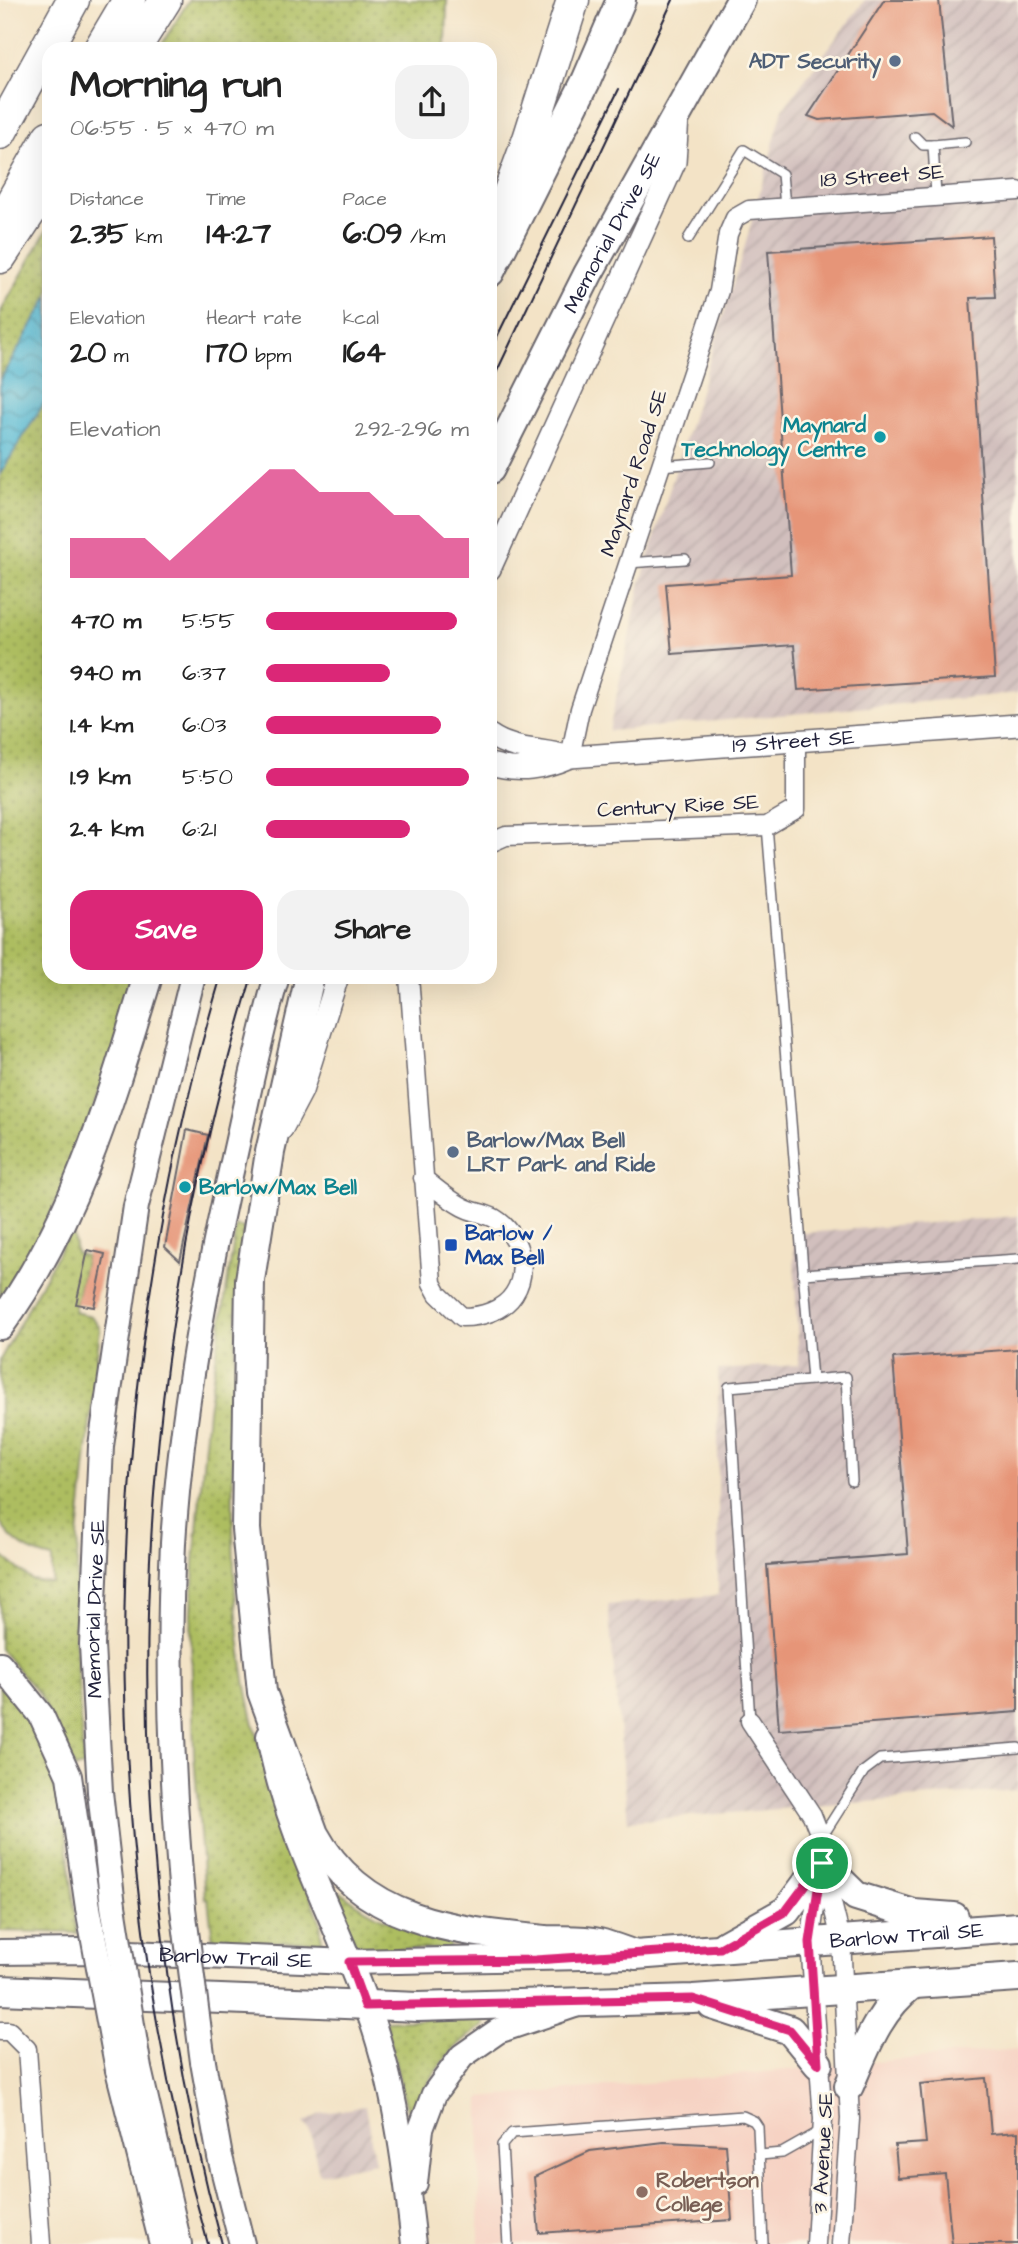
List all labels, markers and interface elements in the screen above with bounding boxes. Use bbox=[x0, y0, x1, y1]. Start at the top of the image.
place label: ADT Security bbox=[749, 47, 881, 79]
marker: ADT Security bbox=[887, 53, 903, 69]
text: Morning run bbox=[70, 60, 282, 112]
button: share bbox=[395, 65, 469, 139]
text: 06:55 · 5 × 470 m bbox=[70, 112, 274, 144]
street label: Memorial Drive SE bbox=[556, 147, 668, 318]
street label: 18 Street SE bbox=[819, 157, 945, 195]
text: Distance bbox=[70, 186, 144, 213]
text: Time bbox=[206, 186, 246, 213]
text: Pace bbox=[343, 186, 387, 213]
text: 2.35 bbox=[70, 213, 128, 255]
text: 14:27 bbox=[206, 213, 271, 255]
text: 6:09 bbox=[343, 213, 402, 255]
text: km bbox=[128, 224, 162, 251]
text: /km bbox=[402, 224, 445, 251]
text: Elevation bbox=[70, 305, 145, 332]
text: Heart rate bbox=[206, 305, 302, 332]
text: kcal bbox=[343, 305, 379, 332]
text: 20 bbox=[70, 332, 106, 374]
text: 170 bbox=[206, 332, 248, 374]
text: 164 bbox=[343, 332, 386, 374]
text: m bbox=[106, 343, 129, 370]
text: bpm bbox=[248, 343, 291, 370]
street label: Maynard Road SE bbox=[593, 385, 677, 561]
place label: Maynard Technology Centre bbox=[681, 411, 867, 467]
text: Elevation bbox=[70, 413, 161, 445]
text: 292–296 m bbox=[355, 413, 469, 445]
marker: Maynard Technology Centre bbox=[872, 429, 888, 445]
text: 470 m bbox=[70, 605, 141, 637]
text: 5:55 bbox=[182, 605, 235, 637]
text: 940 m bbox=[70, 657, 140, 689]
text: 6:37 bbox=[182, 657, 226, 689]
text: 1.4 km bbox=[70, 709, 133, 741]
text: 6:03 bbox=[182, 709, 226, 741]
street label: 19 Street SE bbox=[731, 722, 856, 760]
text: 1.9 km bbox=[70, 761, 131, 793]
text: 5:50 bbox=[182, 761, 233, 793]
street label: Century Rise SE bbox=[596, 787, 760, 827]
text: 2.4 km bbox=[70, 813, 143, 845]
text: 6:21 bbox=[182, 813, 216, 845]
button: Save bbox=[70, 890, 263, 970]
button: Share bbox=[277, 890, 469, 970]
place label: Barlow/Max Bell LRT Park and Ride bbox=[467, 1126, 656, 1179]
marker: Barlow/Max Bell LRT Park and Ride bbox=[445, 1144, 461, 1160]
place label: Barlow/Max Bell bbox=[199, 1173, 358, 1202]
marker: Barlow/Max Bell bbox=[177, 1179, 193, 1195]
place label: Barlow / Max Bell bbox=[465, 1219, 553, 1272]
marker: Barlow / Max Bell bbox=[443, 1237, 459, 1253]
street label: Memorial Drive SE bbox=[77, 1518, 112, 1699]
pin bbox=[792, 1833, 852, 1893]
icon: arrive bbox=[803, 1844, 841, 1882]
street label: Barlow Trail SE bbox=[829, 1915, 985, 1955]
street label: Barlow Trail SE bbox=[158, 1940, 314, 1975]
street label: 3 Avenue SE bbox=[805, 2091, 841, 2215]
place label: Robertson College bbox=[656, 2166, 759, 2221]
marker: Robertson College bbox=[634, 2184, 650, 2200]

